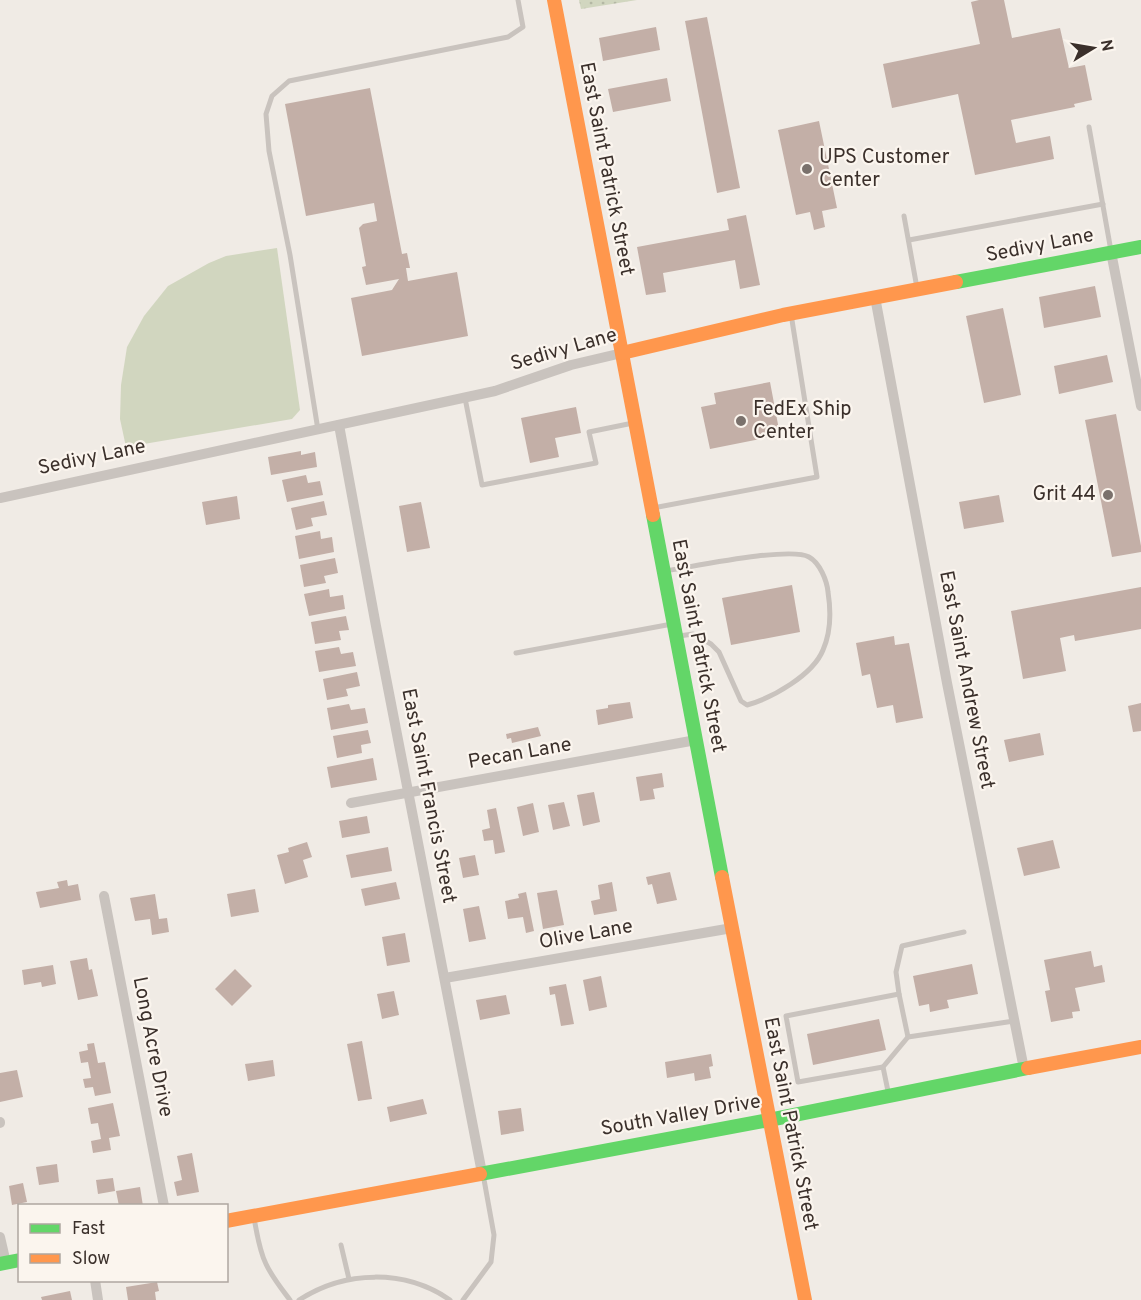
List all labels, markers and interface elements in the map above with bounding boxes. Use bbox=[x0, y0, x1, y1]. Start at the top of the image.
north arrow bbox=[1063, 18, 1123, 78]
text: N bbox=[1095, 38, 1117, 53]
street label: East Saint Patrick Street bbox=[573, 60, 639, 278]
place label: UPS Customer Center bbox=[819, 145, 950, 194]
marker: UPS Customer Center bbox=[800, 162, 814, 176]
street label: Sedivy Lane bbox=[984, 223, 1096, 269]
street label: Sedivy Lane bbox=[508, 322, 620, 378]
place label: FedEx Ship Center bbox=[753, 397, 852, 446]
marker: FedEx Ship Center bbox=[734, 414, 748, 428]
street label: Sedivy Lane bbox=[36, 434, 148, 482]
place label: Grit 44 bbox=[1032, 482, 1096, 508]
marker: Grit 44 bbox=[1101, 488, 1115, 502]
street label: East Saint Patrick Street bbox=[665, 537, 731, 755]
street label: East Saint Andrew Street bbox=[932, 568, 1000, 792]
street label: East Saint Francis Street bbox=[394, 686, 462, 906]
street label: Pecan Lane bbox=[466, 732, 574, 776]
street label: Olive Lane bbox=[537, 914, 635, 956]
street label: Long Acre Drive bbox=[126, 975, 178, 1119]
street label: East Saint Patrick Street bbox=[757, 1015, 823, 1233]
street label: South Valley Drive bbox=[599, 1089, 763, 1143]
legend bbox=[18, 1204, 228, 1282]
text: Fast bbox=[72, 1218, 105, 1241]
text: Slow bbox=[72, 1248, 110, 1271]

